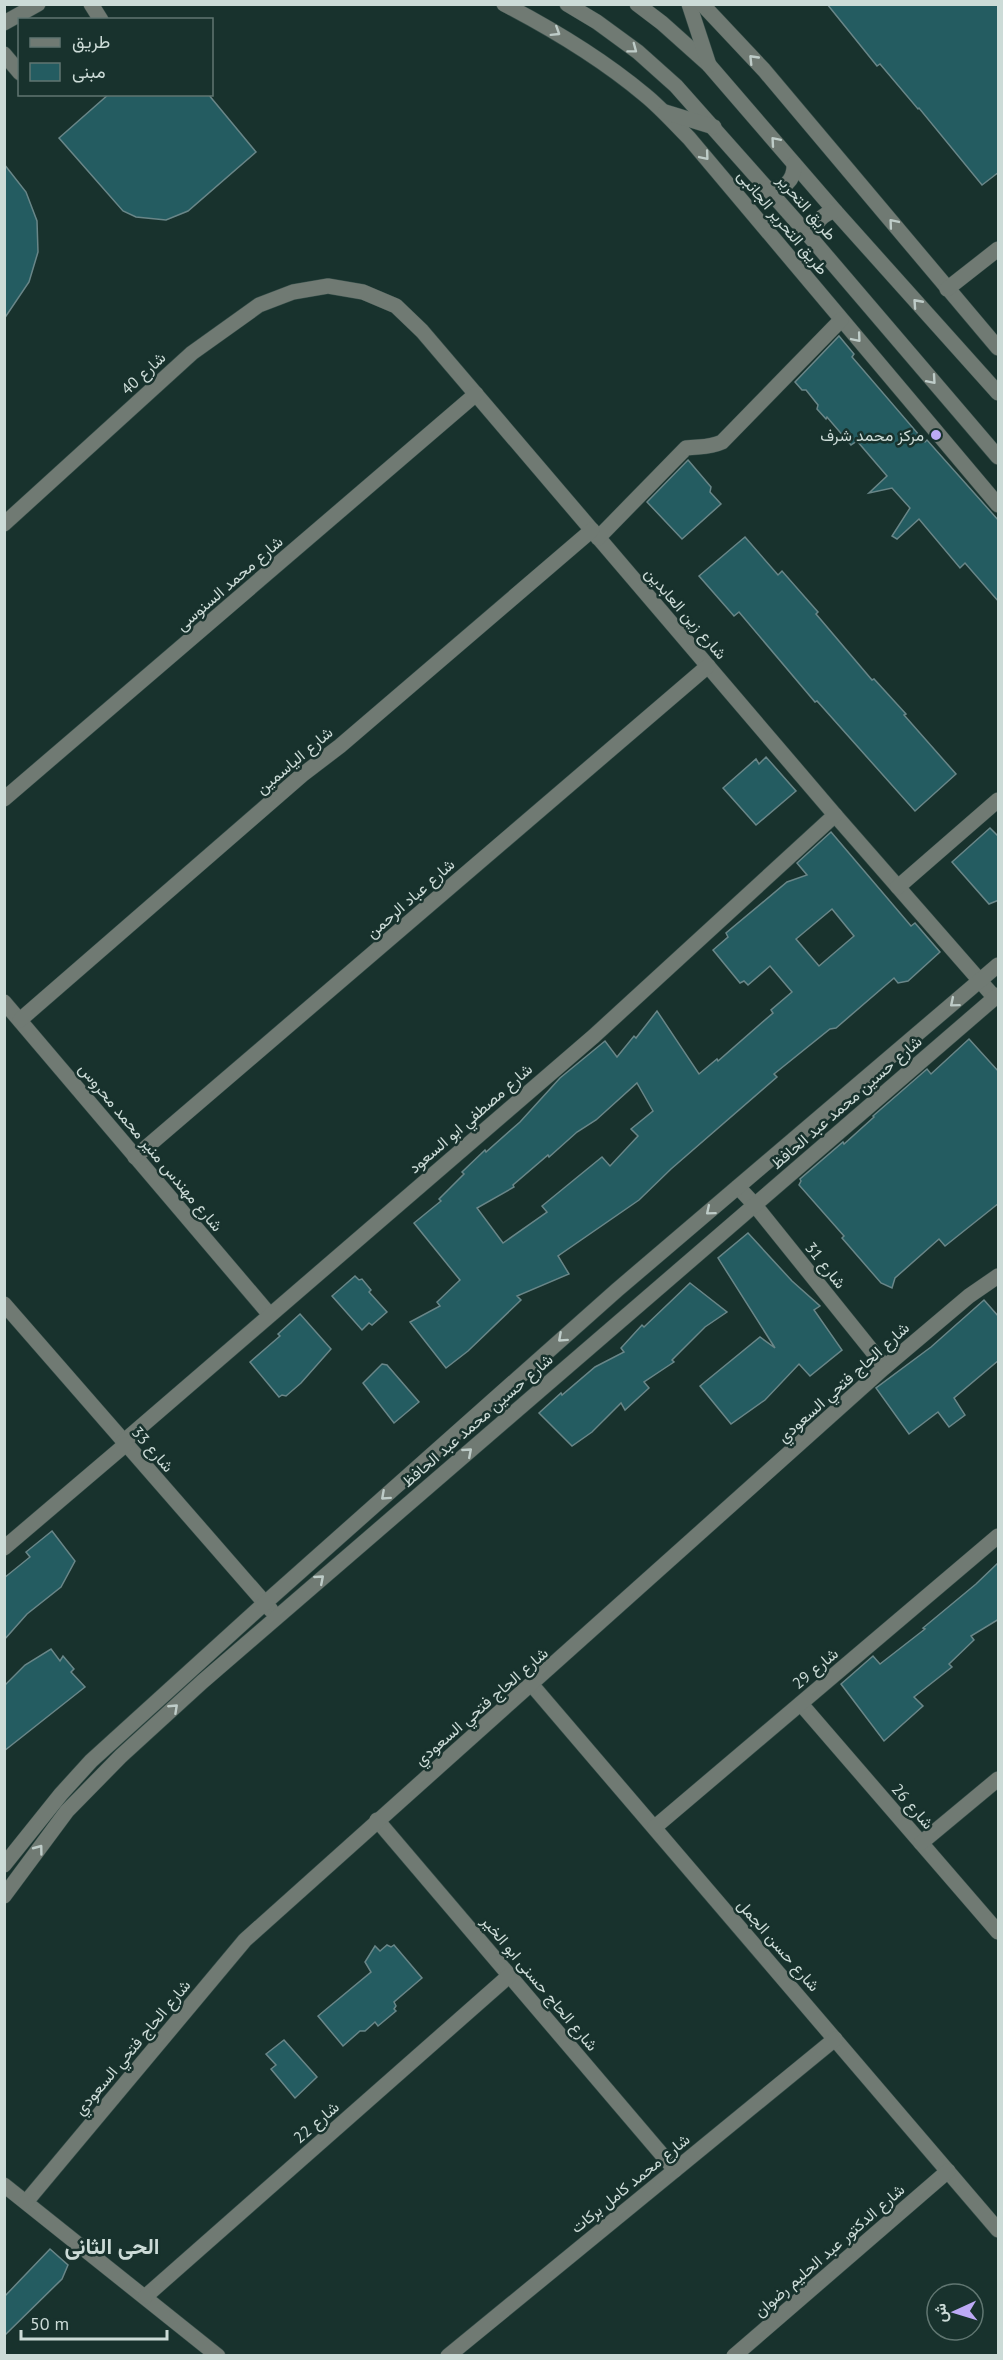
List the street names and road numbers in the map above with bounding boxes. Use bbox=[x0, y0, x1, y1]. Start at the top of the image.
street label: طريق التحرير الجانبى bbox=[733, 166, 833, 279]
street label: طريق التحرير bbox=[771, 169, 841, 245]
street label: شارع 40 bbox=[116, 347, 171, 400]
street label: شارع محمد السنوسى bbox=[171, 531, 288, 636]
street label: شارع زين العابدين bbox=[639, 563, 731, 664]
street label: شارع الياسمين bbox=[251, 722, 338, 800]
street label: شارع عباد الرحمن bbox=[361, 854, 460, 944]
street label: شارع حسين محمد عبد الحافظ bbox=[766, 1031, 927, 1175]
street label: شارع مهندس منير محمد محروس bbox=[73, 1059, 227, 1237]
street label: شارع مصطفي ابو السعود bbox=[404, 1059, 539, 1180]
street label: شارع 31 bbox=[800, 1238, 851, 1293]
street label: شارع الحاج فتحي السعودي bbox=[773, 1318, 916, 1449]
street label: شارع حسين محمد عبد الحافظ bbox=[397, 1349, 558, 1493]
street label: شارع 33 bbox=[126, 1422, 178, 1477]
street label: شارع الحاج فتحي السعودي bbox=[410, 1643, 555, 1772]
street label: شارع 29 bbox=[788, 1643, 843, 1695]
street label: شارع 26 bbox=[886, 1779, 938, 1834]
street label: شارع حسن الجمل bbox=[732, 1895, 824, 1996]
street label: شارع الحاج حسنى ابو الخير bbox=[475, 1910, 603, 2056]
street label: شارع الحاج فتحي السعودي bbox=[70, 1975, 198, 2121]
street label: شارع 22 bbox=[289, 2097, 344, 2149]
street label: شارع محمد كامل بركات bbox=[566, 2129, 695, 2239]
street label: شارع الدكتور عبد الحليم رضوان bbox=[750, 2179, 910, 2322]

